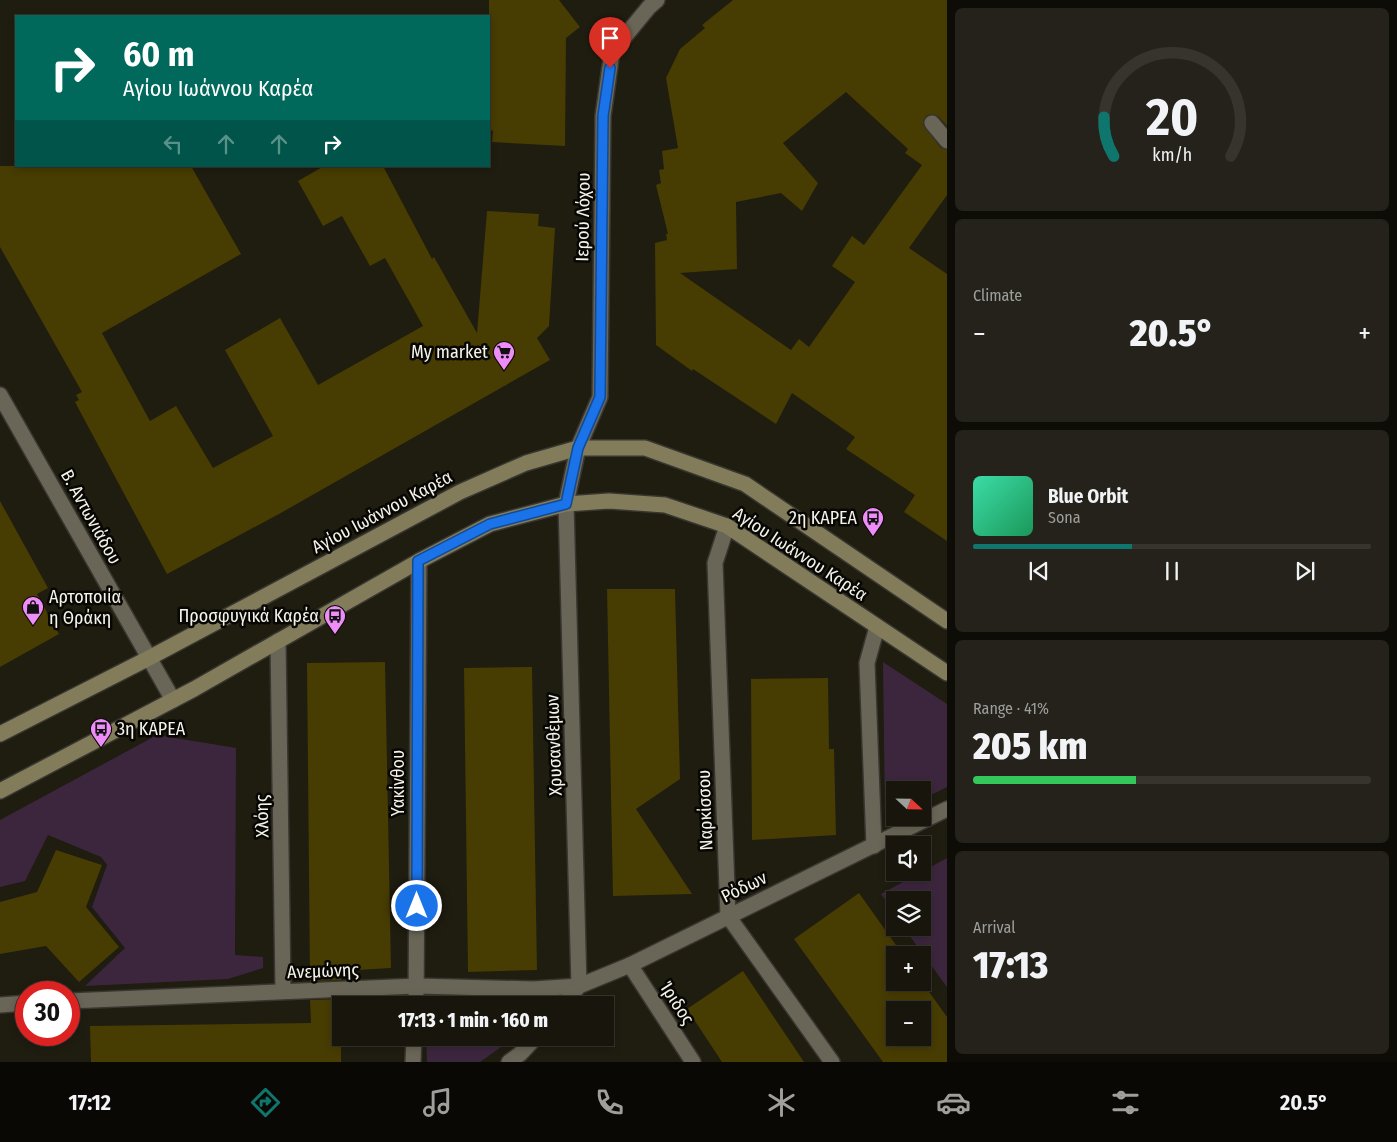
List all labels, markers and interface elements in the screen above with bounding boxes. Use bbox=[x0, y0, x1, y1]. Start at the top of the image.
pin bbox=[589, 17, 631, 68]
icon: arrive bbox=[596, 24, 624, 52]
text: 60 m bbox=[123, 33, 194, 75]
icon: right bbox=[40, 35, 105, 100]
text: Αγίου Ιωάννου Καρέα bbox=[123, 75, 313, 102]
text: 20 bbox=[1145, 86, 1198, 149]
icon: left bbox=[159, 130, 187, 158]
icon: ahead bbox=[212, 130, 240, 158]
icon: ahead bbox=[265, 130, 293, 158]
icon: right bbox=[318, 130, 346, 158]
text: km/h bbox=[1152, 144, 1192, 166]
street label: Ιερού Λόχου bbox=[571, 172, 595, 262]
text: Climate bbox=[973, 286, 1022, 305]
text: 20.5° bbox=[1130, 310, 1214, 356]
text: − bbox=[973, 317, 986, 350]
text: + bbox=[1358, 317, 1371, 350]
supermarket icon: My market bbox=[492, 340, 516, 371]
place label: My market bbox=[411, 341, 488, 363]
street label: Β. Αντωνιάδου bbox=[56, 466, 126, 568]
street label: Αγίου Ιωάννου Καρέα bbox=[308, 466, 456, 558]
text: Blue Orbit bbox=[1048, 485, 1128, 508]
street label: Αγίου Ιωάννου Καρέα bbox=[729, 502, 871, 606]
bus stop icon: 2η ΚΑΡΕΑ bbox=[861, 506, 885, 537]
place label: 2η ΚΑΡΕΑ bbox=[789, 507, 858, 529]
text: Sona bbox=[1048, 508, 1081, 527]
icon: previous bbox=[1025, 557, 1053, 585]
icon: pause bbox=[1158, 557, 1186, 585]
icon: next bbox=[1291, 557, 1319, 585]
place label: Αρτοποιία η Θράκη bbox=[49, 586, 121, 629]
shop icon: Αρτοποιία η Θράκη bbox=[21, 595, 45, 626]
bus stop icon: Προσφυγικά Καρέα bbox=[323, 604, 347, 635]
place label: Προσφυγικά Καρέα bbox=[179, 605, 319, 627]
street label: Χρυσανθέμων bbox=[541, 694, 567, 796]
text: Range · 41% bbox=[973, 699, 1049, 718]
bus stop icon: 3η ΚΑΡΕΑ bbox=[89, 717, 113, 748]
place label: 3η ΚΑΡΕΑ bbox=[117, 718, 186, 740]
text: 205 km bbox=[973, 723, 1087, 769]
street label: Υακίνθου bbox=[387, 750, 409, 816]
street label: Ναρκίσσου bbox=[693, 769, 717, 851]
north arrow bbox=[886, 781, 931, 826]
map controls bbox=[886, 781, 931, 1046]
street label: Χλόης bbox=[251, 794, 273, 838]
button: sound bbox=[886, 836, 931, 881]
street label: Ρόδων bbox=[718, 867, 771, 907]
position arrow bbox=[390, 879, 442, 931]
button: layers bbox=[886, 891, 931, 936]
text: Arrival bbox=[973, 918, 1015, 937]
text: 17:13 bbox=[973, 942, 1048, 988]
button: + bbox=[886, 946, 931, 991]
street label: Ανεμώνης bbox=[287, 959, 360, 983]
street label: Ίριδος bbox=[655, 977, 699, 1029]
speed limit sign: 30 bbox=[15, 981, 80, 1046]
button: − bbox=[886, 1001, 931, 1046]
text: 17:13 · 1 min · 160 m bbox=[398, 1009, 548, 1032]
icon: directions bbox=[248, 1085, 283, 1120]
icon: music bbox=[420, 1085, 455, 1120]
icon: phone bbox=[592, 1085, 627, 1120]
icon: climate bbox=[764, 1085, 799, 1120]
icon: car bbox=[936, 1085, 971, 1120]
icon: filters bbox=[1108, 1085, 1143, 1120]
text: 17:12 bbox=[69, 1089, 111, 1116]
text: 20.5° bbox=[1280, 1089, 1328, 1116]

